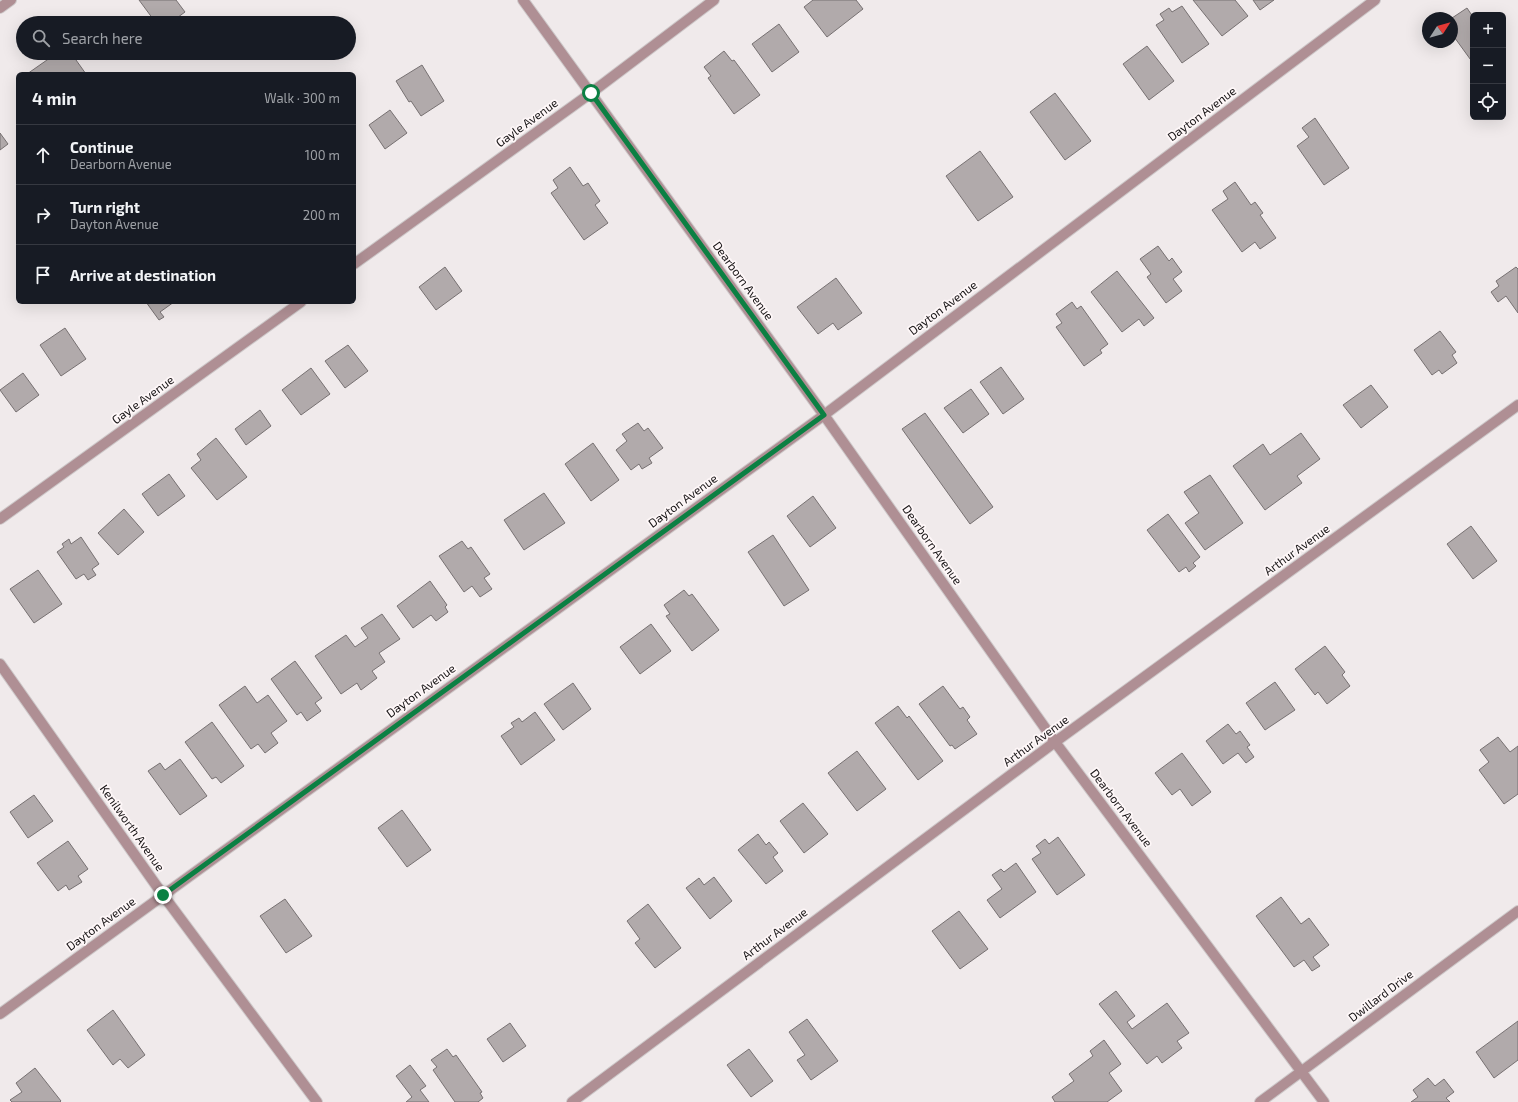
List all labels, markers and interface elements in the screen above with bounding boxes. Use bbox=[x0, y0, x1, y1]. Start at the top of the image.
north arrow bbox=[1422, 12, 1458, 48]
map controls bbox=[1470, 12, 1506, 120]
button: + bbox=[1470, 12, 1506, 48]
search box bbox=[16, 16, 356, 60]
icon: search bbox=[30, 27, 52, 49]
text: Search here bbox=[62, 29, 143, 47]
button: − bbox=[1470, 48, 1506, 84]
street label: Dayton Avenue bbox=[1164, 83, 1238, 143]
route start bbox=[582, 84, 600, 102]
button: locate bbox=[1470, 84, 1506, 120]
text: 4 min bbox=[32, 88, 76, 108]
text: Walk · 300 m bbox=[264, 90, 340, 106]
street label: Gayle Avenue bbox=[493, 95, 560, 149]
text: Continue bbox=[70, 138, 133, 156]
icon: ahead bbox=[32, 144, 54, 166]
text: 100 m bbox=[305, 147, 340, 163]
text: Dearborn Avenue bbox=[70, 156, 172, 172]
text: Turn right bbox=[70, 198, 140, 216]
icon: right bbox=[32, 204, 54, 226]
text: 200 m bbox=[303, 207, 340, 223]
text: Dayton Avenue bbox=[70, 216, 159, 232]
street label: Dearborn Avenue bbox=[711, 238, 777, 322]
icon: arrive bbox=[32, 264, 54, 286]
text: Arrive at destination bbox=[70, 266, 216, 284]
street label: Dayton Avenue bbox=[905, 277, 979, 337]
street label: Gayle Avenue bbox=[109, 372, 176, 426]
street label: Dayton Avenue bbox=[645, 470, 720, 530]
street label: Dearborn Avenue bbox=[900, 502, 965, 587]
street label: Arthur Avenue bbox=[1261, 521, 1332, 578]
street label: Dayton Avenue bbox=[383, 660, 458, 720]
street label: Arthur Avenue bbox=[1000, 712, 1071, 769]
street label: Dearborn Avenue bbox=[1088, 766, 1156, 849]
street label: Kenilworth Avenue bbox=[98, 781, 168, 873]
route end bbox=[154, 886, 172, 904]
street label: Dayton Avenue bbox=[63, 893, 138, 953]
street label: Arthur Avenue bbox=[739, 904, 810, 962]
street label: Dwillard Drive bbox=[1345, 966, 1415, 1024]

